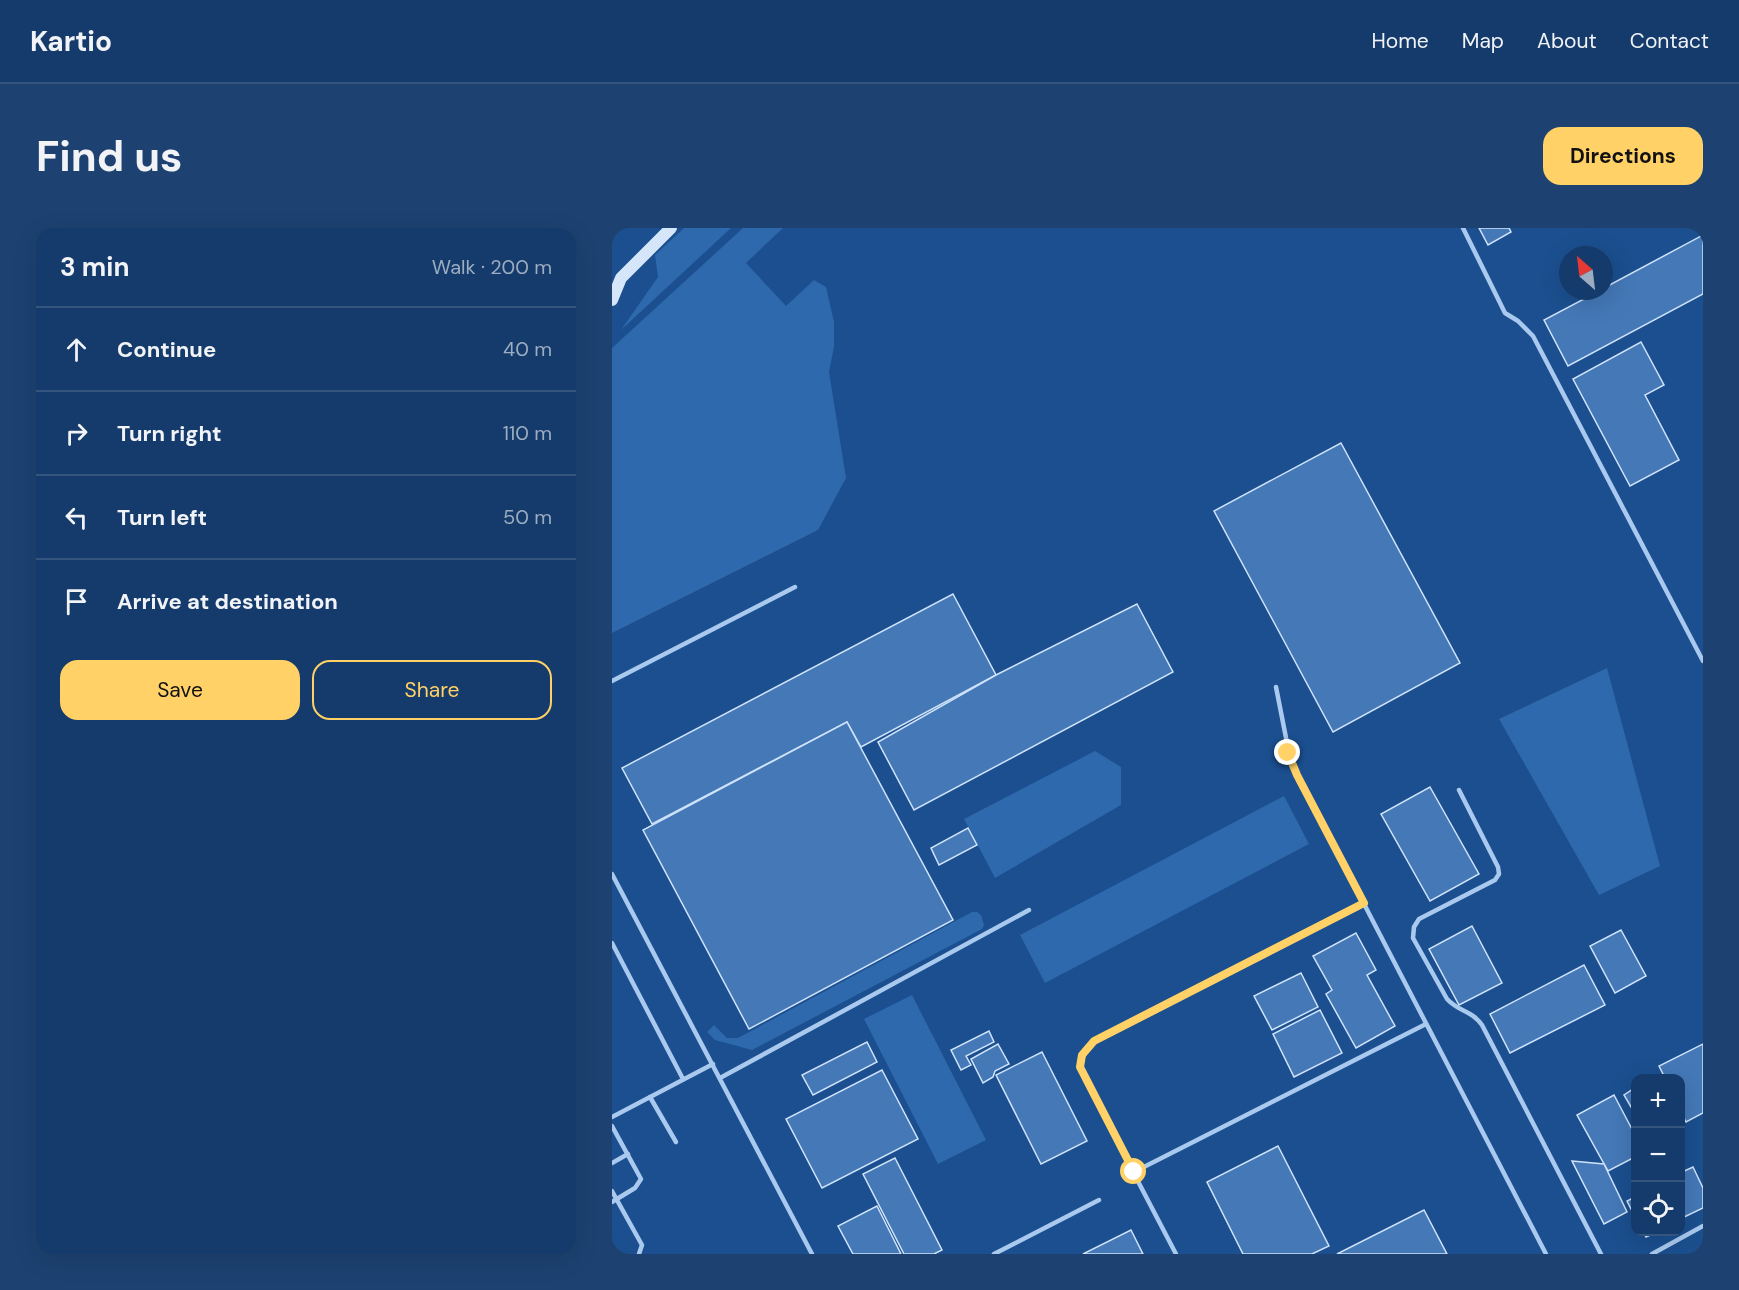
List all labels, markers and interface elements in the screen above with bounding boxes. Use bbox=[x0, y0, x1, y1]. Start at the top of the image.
text: Kartio bbox=[30, 23, 112, 60]
text: Home bbox=[1371, 27, 1429, 55]
text: Map bbox=[1462, 27, 1504, 55]
text: About bbox=[1537, 27, 1597, 55]
text: Contact bbox=[1630, 27, 1709, 55]
button: Directions bbox=[1543, 127, 1703, 185]
text: Find us bbox=[36, 129, 182, 184]
north arrow bbox=[1559, 246, 1613, 300]
text: 3 min bbox=[60, 250, 129, 284]
text: Walk · 200 m bbox=[432, 254, 552, 280]
icon: ahead bbox=[60, 333, 93, 366]
text: Continue bbox=[117, 335, 216, 364]
text: 40 m bbox=[503, 336, 552, 362]
icon: right bbox=[60, 417, 93, 450]
text: Turn right bbox=[117, 419, 222, 448]
text: 110 m bbox=[503, 420, 552, 446]
icon: left bbox=[60, 501, 93, 534]
text: Turn left bbox=[117, 503, 207, 532]
text: 50 m bbox=[503, 504, 552, 530]
icon: arrive bbox=[60, 585, 93, 618]
text: Arrive at destination bbox=[117, 587, 338, 616]
button: Save bbox=[60, 660, 300, 720]
button: Share bbox=[312, 660, 552, 720]
route end bbox=[1274, 739, 1300, 765]
map controls bbox=[1631, 1074, 1685, 1236]
button: + bbox=[1631, 1074, 1685, 1128]
button: − bbox=[1631, 1128, 1685, 1182]
route start bbox=[1120, 1158, 1146, 1184]
button: locate bbox=[1631, 1182, 1685, 1236]

